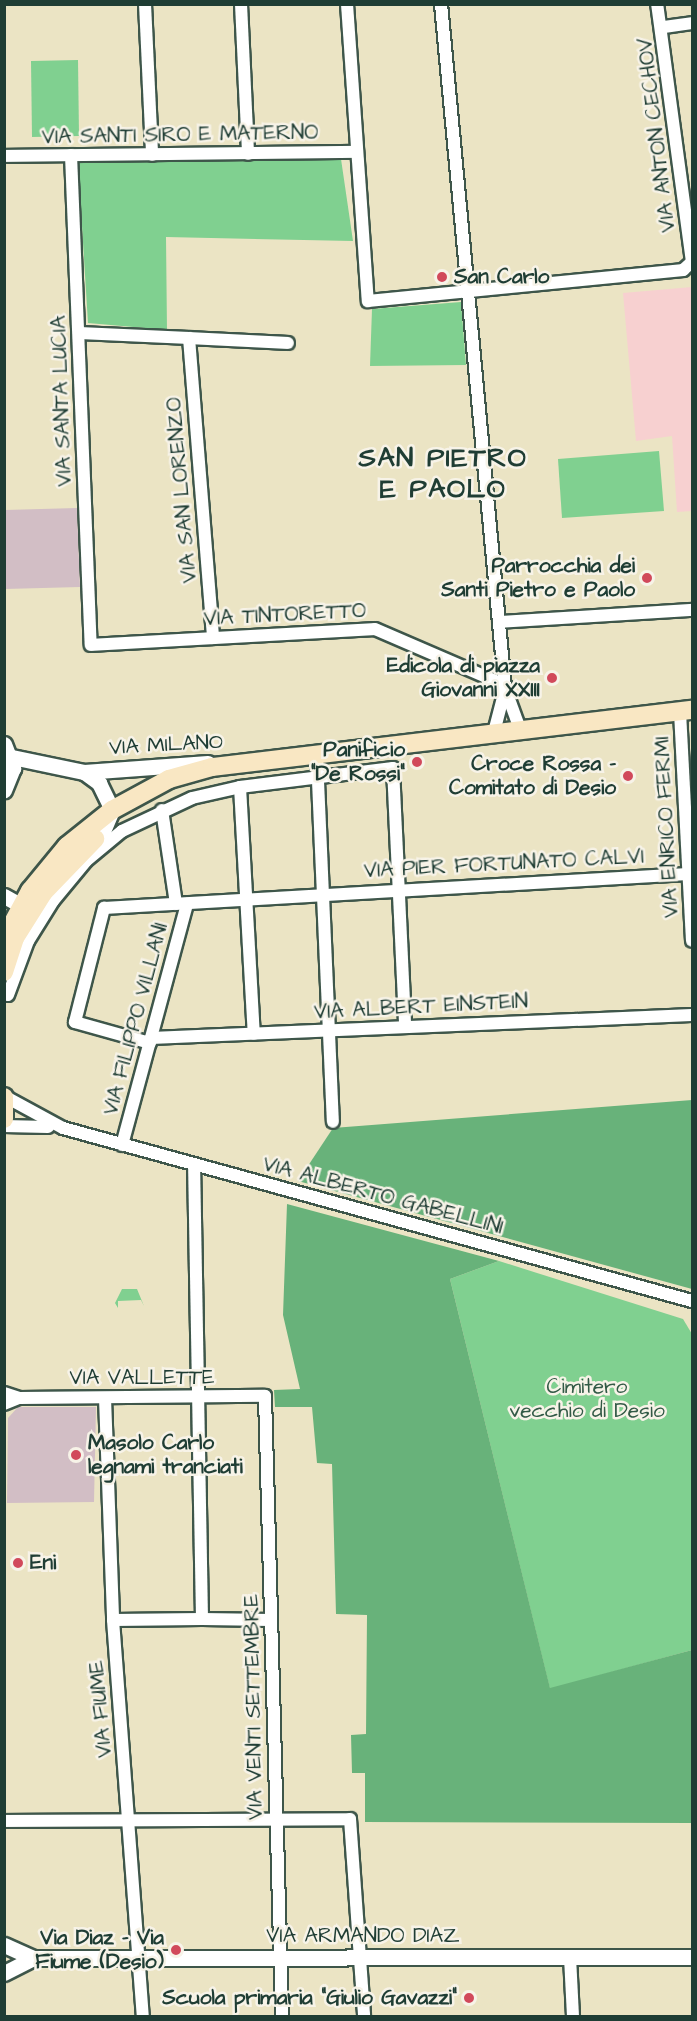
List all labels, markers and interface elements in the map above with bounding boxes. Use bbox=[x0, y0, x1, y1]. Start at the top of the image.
street label: VIA ANTON CECHOV bbox=[633, 36, 681, 234]
street label: VIA SANTI SIRO E MATERNO bbox=[42, 120, 318, 150]
place label: San Carlo bbox=[454, 264, 549, 290]
marker: San Carlo bbox=[435, 270, 449, 284]
street label: VIA SANTA LUCIA bbox=[46, 315, 78, 487]
street label: VIA SAN LORENZO bbox=[161, 396, 203, 584]
district label: SAN PIETRO E PAOLO bbox=[359, 442, 527, 505]
place label: Parrocchia dei Santi Pietro e Paolo bbox=[441, 553, 635, 603]
marker: Parrocchia dei Santi Pietro e Paolo bbox=[640, 571, 654, 585]
street label: VIA TINTORETTO bbox=[203, 598, 367, 632]
place label: Edicola di piazza Giovanni XXIII bbox=[387, 653, 540, 703]
marker: Edicola di piazza Giovanni XXIII bbox=[545, 671, 559, 685]
street label: VIA MILANO bbox=[108, 729, 224, 761]
street label: VIA ENRICO FERMI bbox=[650, 736, 684, 918]
place label: Panificio "De Rossi" bbox=[311, 737, 405, 787]
place label: Croce Rossa - Comitato di Desio bbox=[449, 751, 616, 801]
marker: Panificio "De Rossi" bbox=[410, 755, 424, 769]
marker: Croce Rossa - Comitato di Desio bbox=[621, 769, 635, 783]
street label: VIA PIER FORTUNATO CALVI bbox=[363, 844, 645, 884]
street label: VIA FILIPPO VILLANI bbox=[98, 920, 174, 1118]
street label: VIA ALBERT EINSTEIN bbox=[313, 989, 529, 1025]
street label: VIA ALBERTO GABELLINI bbox=[260, 1152, 506, 1240]
street label: VIA VALLETTE bbox=[70, 1365, 214, 1391]
park label: Cimitero vecchio di Desio bbox=[509, 1374, 665, 1424]
place label: Masolo Carlo legnami tranciati bbox=[88, 1430, 243, 1480]
marker: Masolo Carlo legnami tranciati bbox=[69, 1448, 83, 1462]
place label: Eni bbox=[30, 1550, 56, 1576]
marker: Eni bbox=[11, 1556, 25, 1570]
street label: VIA VENTI SETTEMBRE bbox=[239, 1594, 269, 1820]
street label: VIA FIUME bbox=[84, 1659, 118, 1759]
street label: VIA ARMANDO DIAZ bbox=[266, 1923, 460, 1949]
place label: Via Diaz - Via Fiume (Desio) bbox=[35, 1925, 164, 1975]
marker: Via Diaz - Via Fiume (Desio) bbox=[169, 1943, 183, 1957]
place label: Scuola primaria "Giulio Gavazzi" bbox=[162, 1985, 457, 2011]
marker: Scuola primaria "Giulio Gavazzi" bbox=[462, 1991, 476, 2005]

